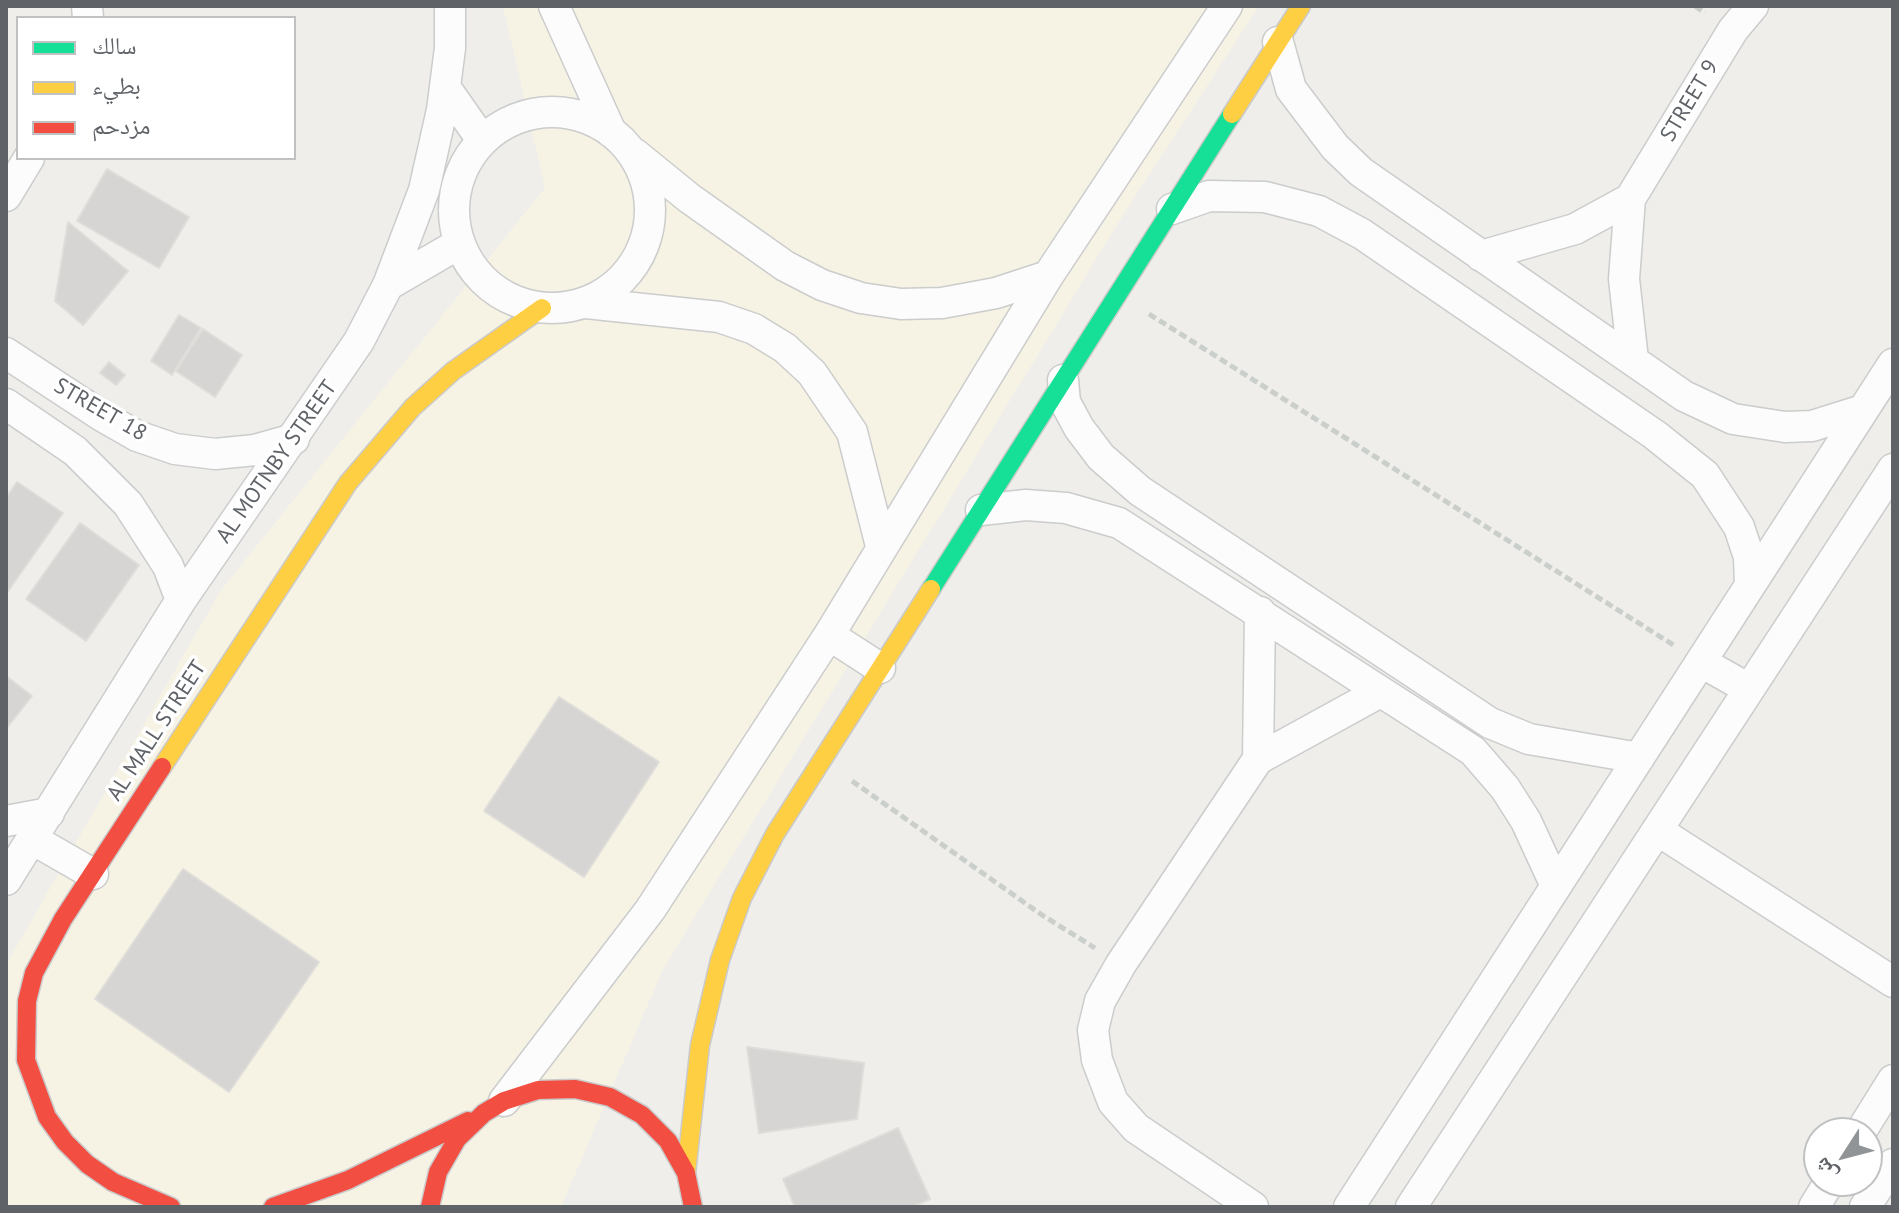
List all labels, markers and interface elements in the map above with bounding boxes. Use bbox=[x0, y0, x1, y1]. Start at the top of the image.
legend bbox=[16, 16, 296, 160]
text: سالك bbox=[92, 30, 137, 61]
street label: STREET 9 bbox=[1655, 55, 1725, 147]
text: بطيء bbox=[92, 70, 141, 101]
text: مزدحم bbox=[92, 110, 151, 141]
street label: STREET 18 bbox=[49, 373, 151, 447]
street label: AL MOTNBY STREET bbox=[211, 376, 343, 548]
street label: AL MALL STREET bbox=[102, 656, 212, 806]
north arrow bbox=[1803, 1117, 1883, 1197]
text: ش bbox=[1807, 1152, 1843, 1188]

